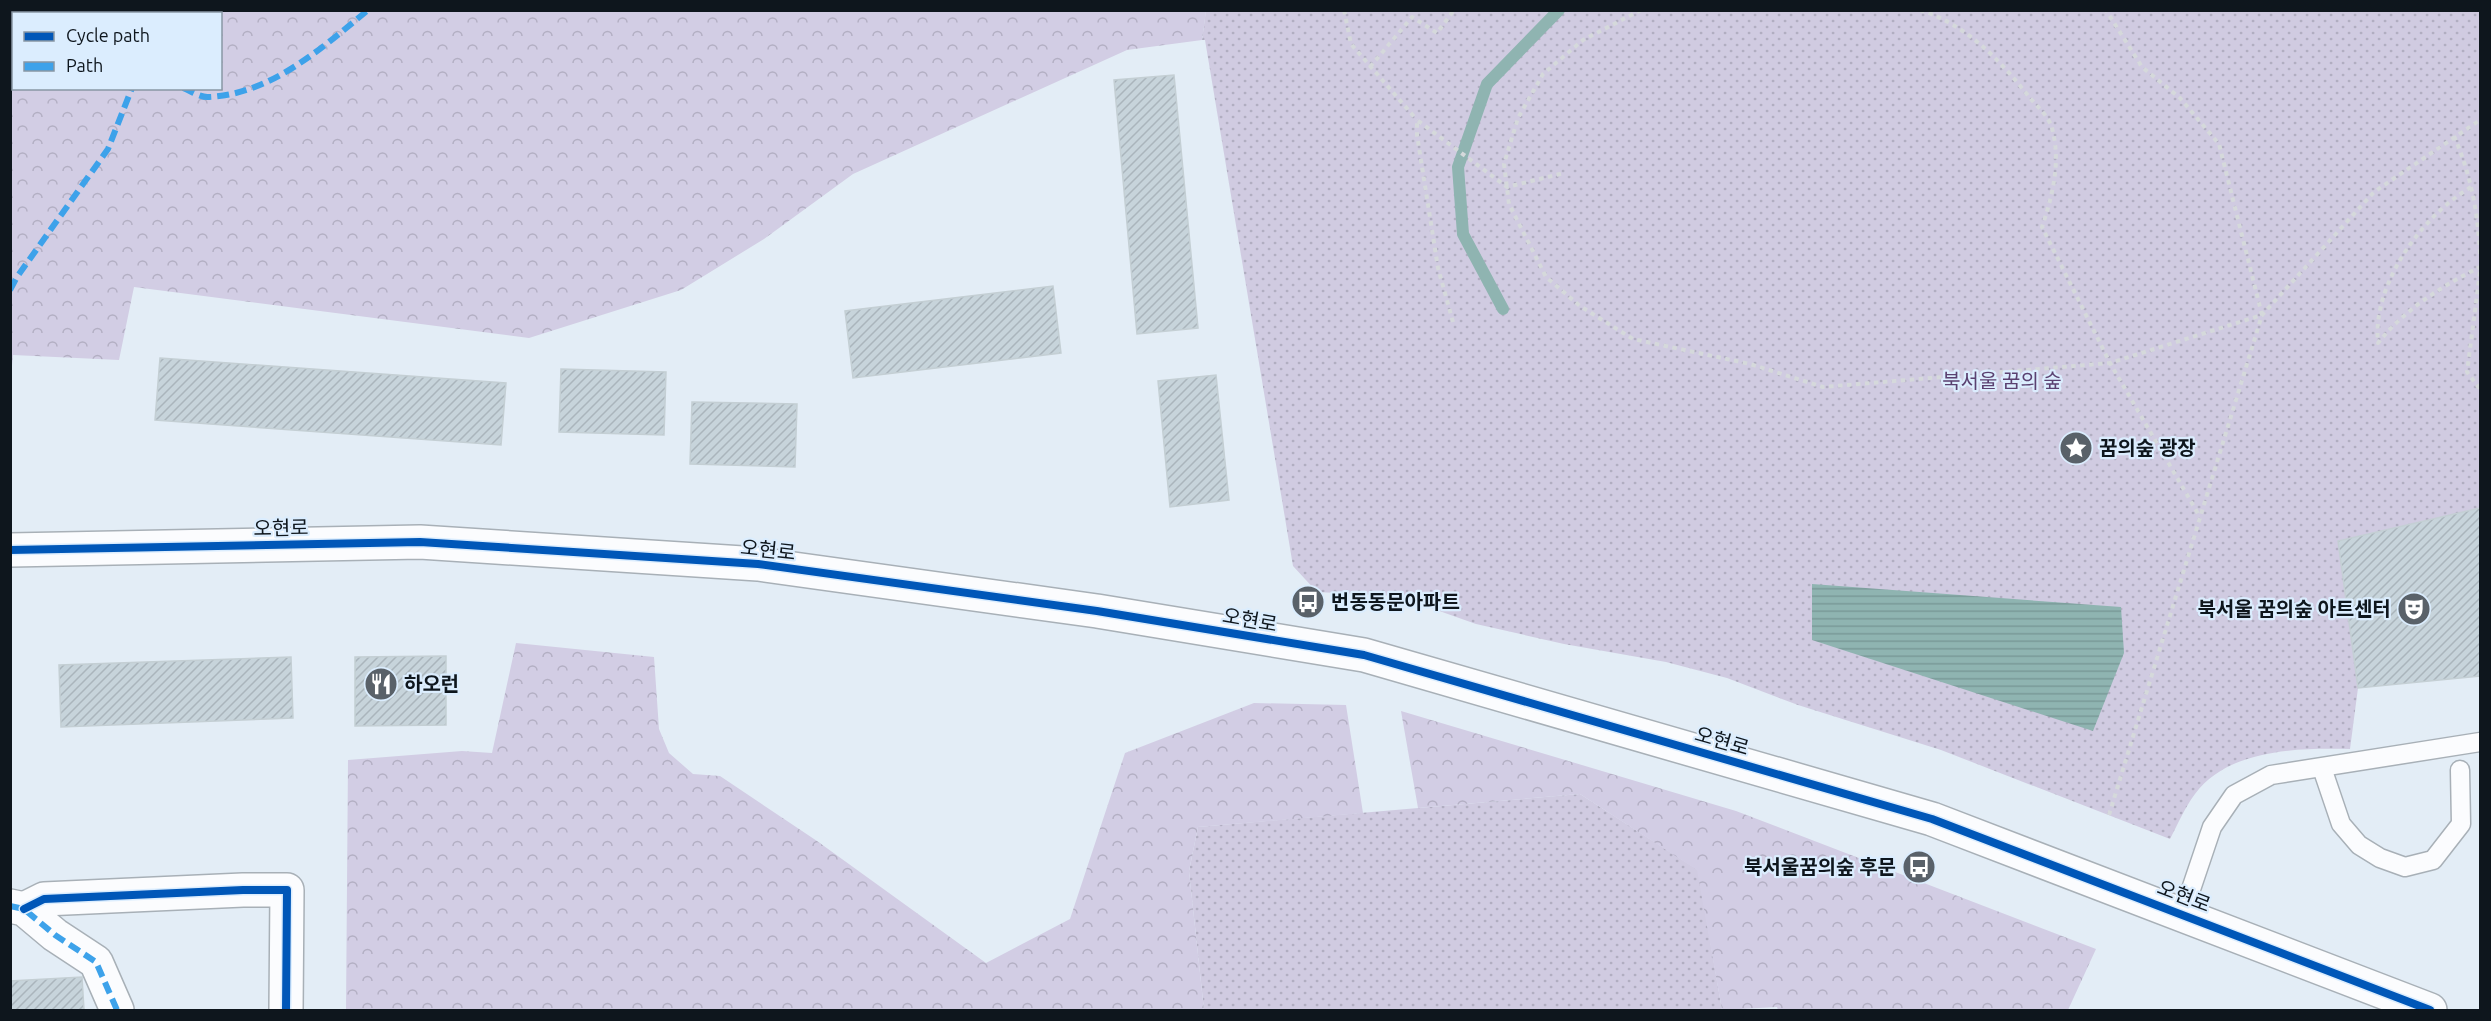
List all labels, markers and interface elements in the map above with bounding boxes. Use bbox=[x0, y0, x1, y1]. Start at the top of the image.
legend bbox=[12, 12, 222, 90]
text: Cycle path bbox=[66, 25, 150, 45]
text: Path bbox=[66, 55, 103, 75]
park label: 북서울 꿈의 숲 bbox=[1942, 369, 2062, 392]
place icon: 꿈의숲 광장 bbox=[2058, 430, 2094, 466]
place label: 꿈의숲 광장 bbox=[2099, 436, 2196, 459]
street label: 오현로 bbox=[253, 516, 309, 539]
street label: 오현로 bbox=[739, 535, 797, 564]
bus stop icon: 번동동문아파트 bbox=[1290, 584, 1326, 620]
place label: 번동동문아파트 bbox=[1331, 590, 1460, 613]
theatre icon: 북서울 꿈의숲 아트센터 bbox=[2396, 591, 2432, 627]
place label: 북서울 꿈의숲 아트센터 bbox=[2198, 597, 2391, 620]
street label: 오현로 bbox=[1221, 603, 1279, 636]
restaurant icon: 하오런 bbox=[363, 666, 399, 702]
place label: 하오런 bbox=[404, 672, 459, 695]
street label: 오현로 bbox=[1692, 722, 1752, 759]
bus stop icon: 북서울꿈의숲 후문 bbox=[1901, 849, 1937, 885]
place label: 북서울꿈의숲 후문 bbox=[1744, 855, 1896, 878]
street label: 오현로 bbox=[2154, 875, 2214, 916]

